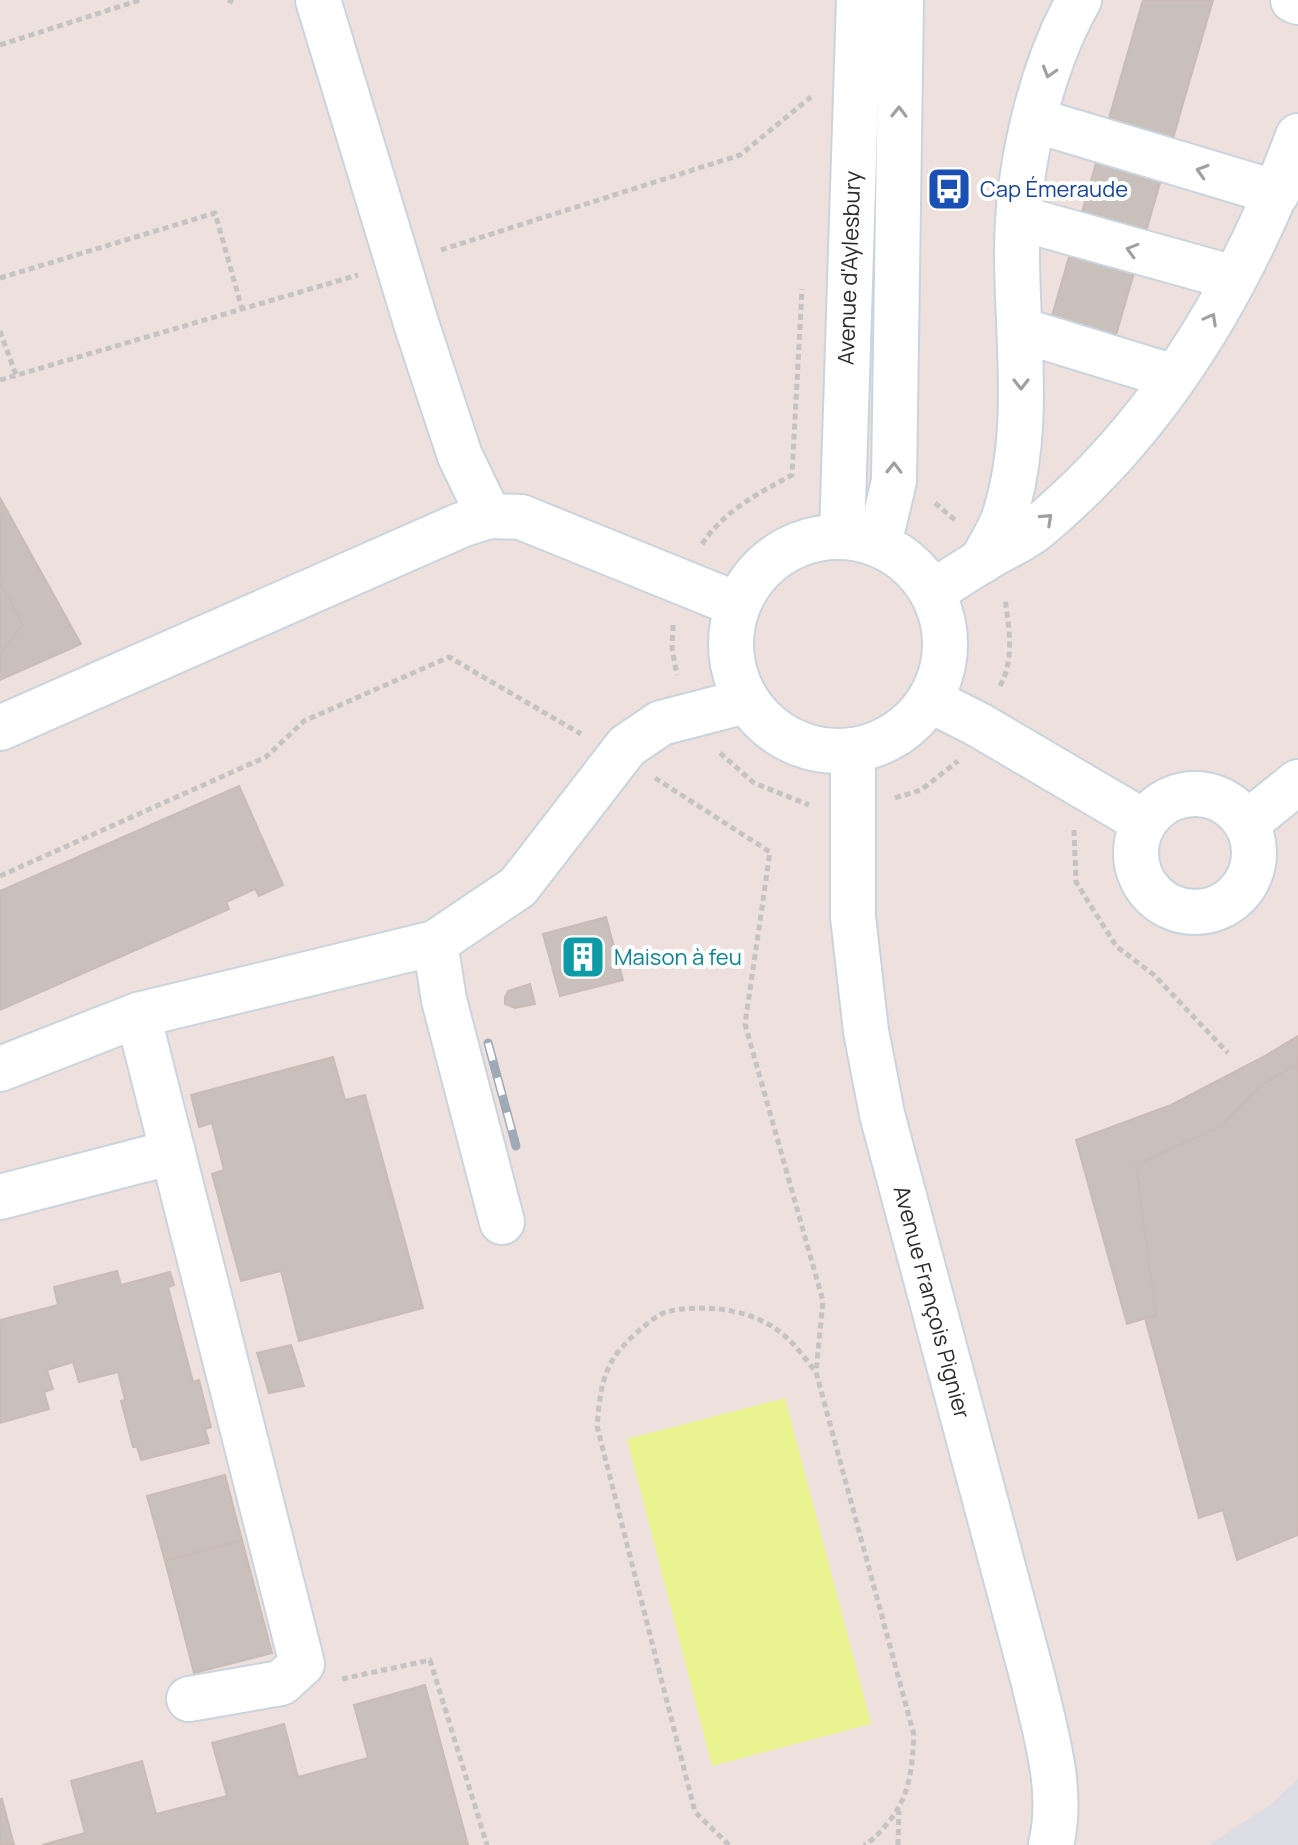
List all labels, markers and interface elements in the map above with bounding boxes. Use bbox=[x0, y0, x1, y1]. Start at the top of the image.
one-way arrow bbox=[1042, 64, 1058, 78]
one-way arrow bbox=[891, 105, 908, 118]
one-way arrow bbox=[1196, 164, 1209, 180]
bus stop icon: Cap Émeraude bbox=[925, 165, 973, 213]
street label: Avenue d'Aylesbury bbox=[831, 170, 867, 366]
place label: Cap Émeraude bbox=[980, 174, 1128, 204]
one-way arrow bbox=[1126, 243, 1140, 259]
one-way arrow bbox=[1201, 313, 1217, 328]
one-way arrow bbox=[1012, 378, 1030, 391]
one-way arrow bbox=[886, 461, 903, 474]
one-way arrow bbox=[1038, 513, 1052, 528]
building icon: Maison à feu bbox=[559, 933, 607, 981]
place label: Maison à feu bbox=[614, 942, 742, 972]
street label: Avenue François Pignier bbox=[886, 1182, 978, 1422]

